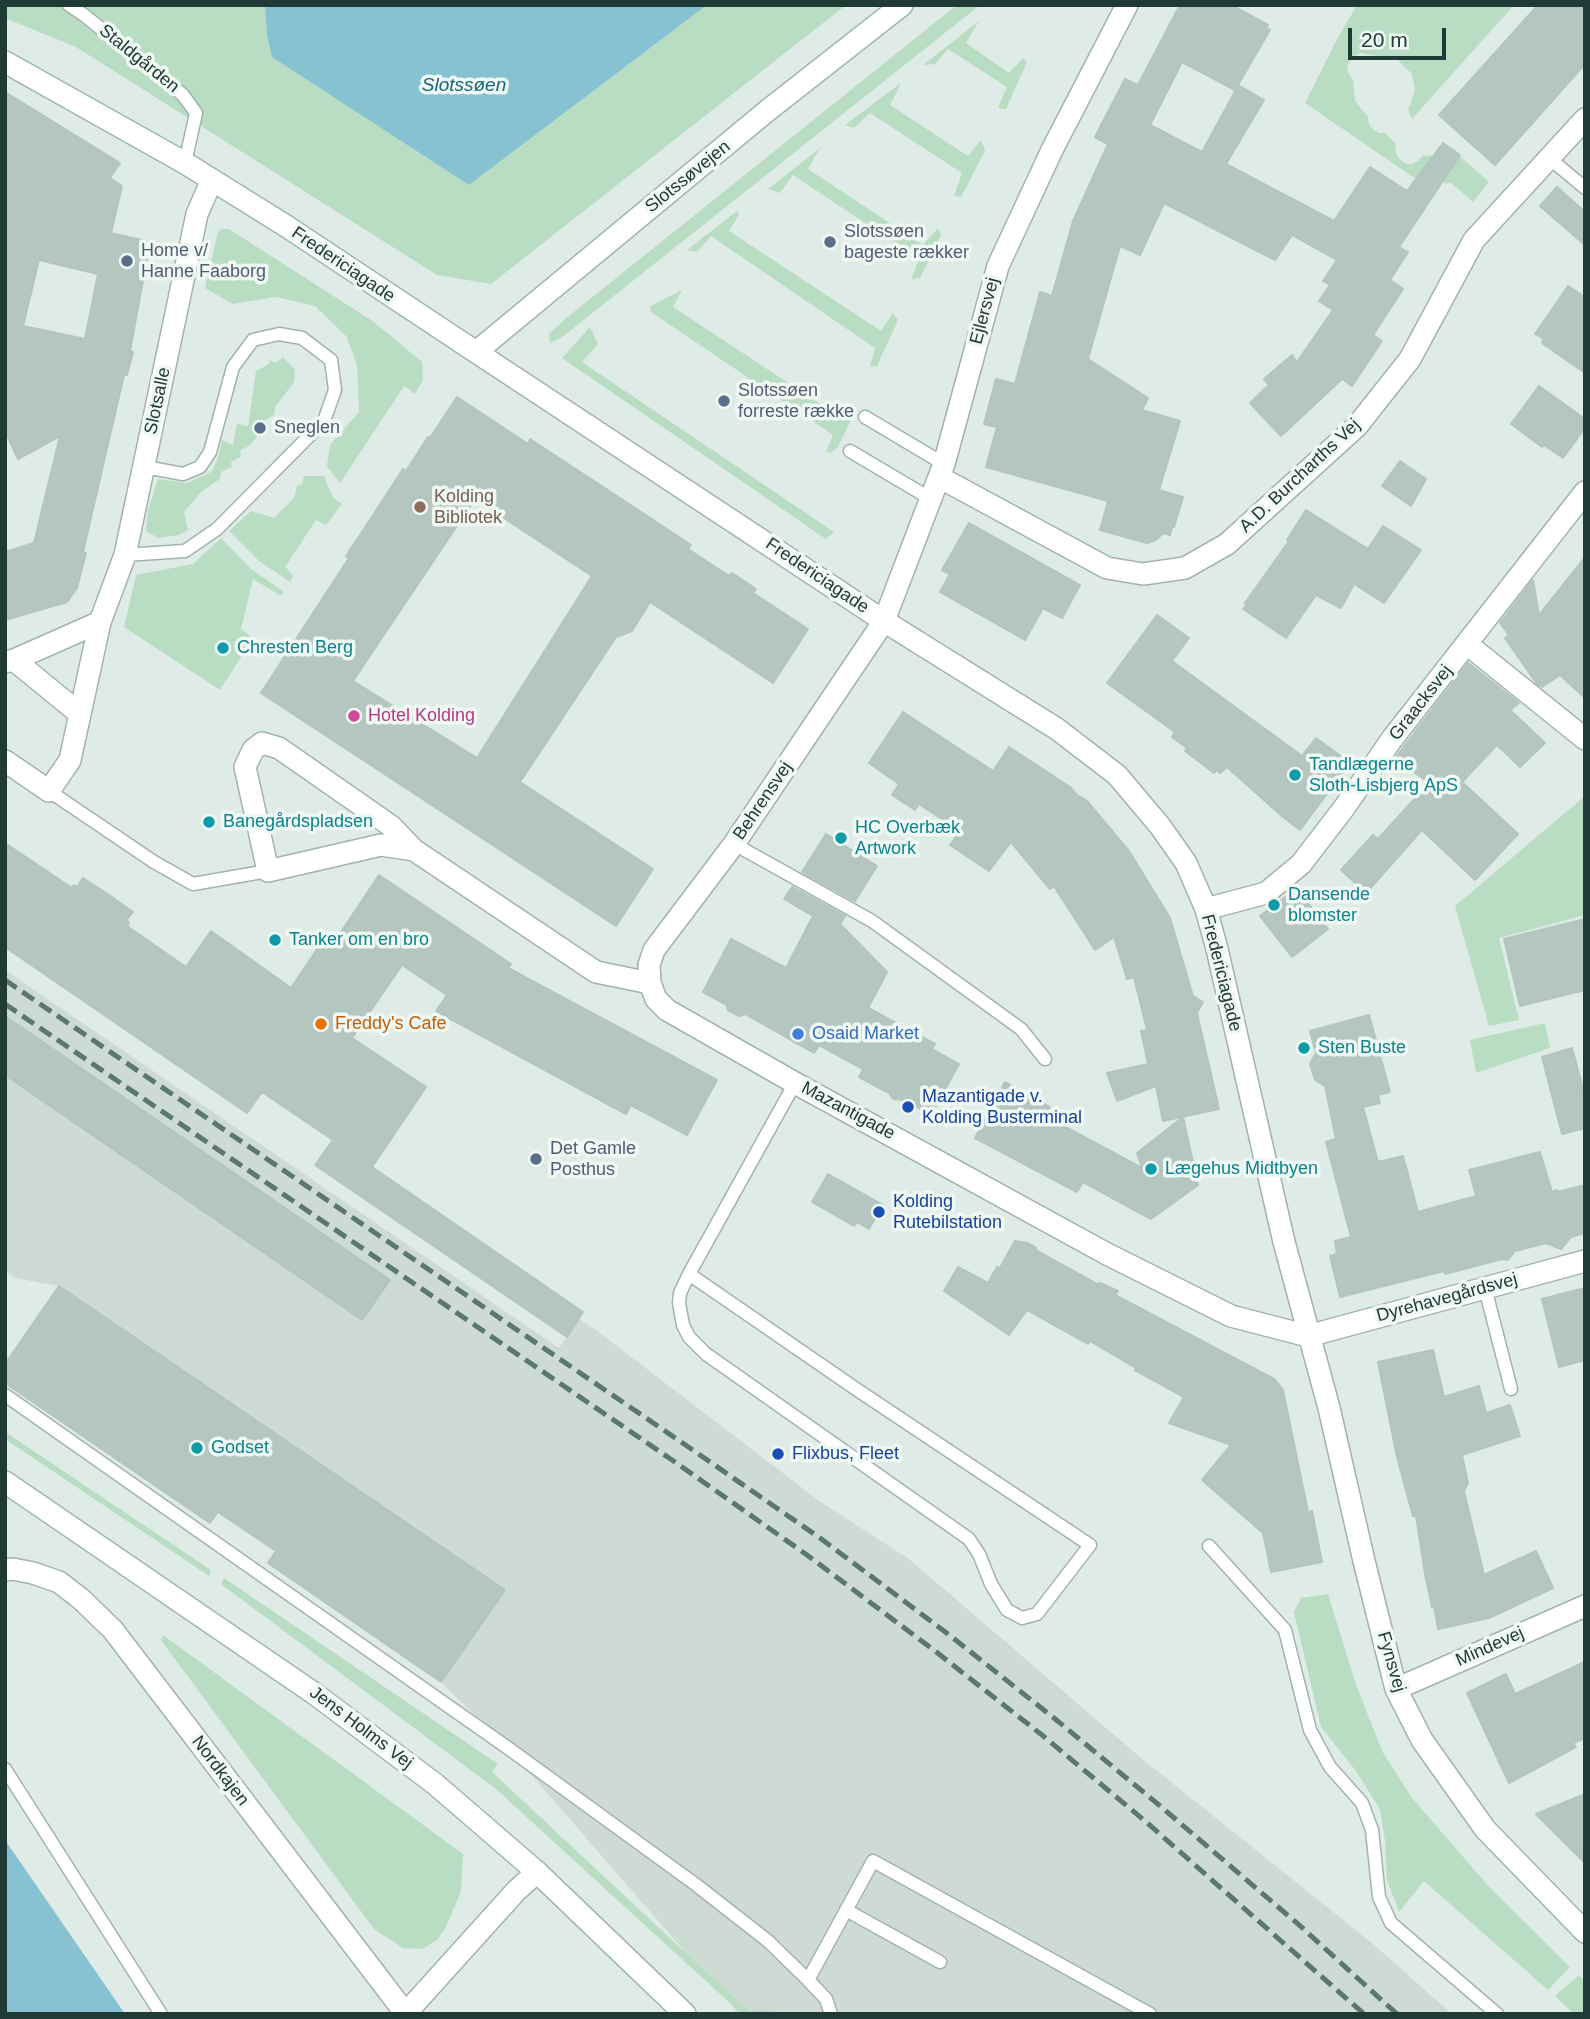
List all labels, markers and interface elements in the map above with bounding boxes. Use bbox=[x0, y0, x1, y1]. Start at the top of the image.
scale bar bbox=[1352, 14, 1450, 58]
street label: Staldgården bbox=[94, 20, 184, 98]
text: 20 m bbox=[1361, 28, 1408, 51]
water label: Slotssøen bbox=[422, 75, 506, 97]
street label: Slotssøvejen bbox=[641, 136, 735, 218]
place label: Slotssøen bageste rækker bbox=[844, 221, 969, 264]
street label: Fredericiagade bbox=[287, 222, 399, 308]
marker: Slotssøen bageste rækker bbox=[822, 234, 838, 250]
place label: Home v/ Hanne Faaborg bbox=[141, 240, 266, 282]
marker: Home v/ Hanne Faaborg bbox=[119, 253, 135, 269]
street label: Ejlersvej bbox=[966, 275, 1004, 347]
street label: Slotsalle bbox=[140, 365, 176, 437]
place label: Slotssøen forreste række bbox=[738, 380, 854, 422]
marker: Slotssøen forreste række bbox=[716, 393, 732, 409]
street label: A.D. Burcharths Vej bbox=[1235, 415, 1365, 537]
place label: Sneglen bbox=[274, 417, 340, 439]
marker: Sneglen bbox=[252, 420, 268, 436]
place label: Kolding Bibliotek bbox=[434, 486, 502, 528]
marker: Kolding Bibliotek bbox=[412, 499, 428, 515]
street label: Fredericiagade bbox=[761, 533, 873, 619]
place label: Chresten Berg bbox=[237, 637, 353, 659]
marker: Chresten Berg bbox=[215, 640, 231, 656]
street label: Graacksvej bbox=[1385, 661, 1457, 745]
place label: Hotel Kolding bbox=[368, 705, 475, 727]
marker: Hotel Kolding bbox=[346, 708, 362, 724]
place label: Tandlægerne Sloth-Lisbjerg ApS bbox=[1309, 754, 1458, 796]
street label: Behrensvej bbox=[729, 758, 797, 844]
marker: Tandlægerne Sloth-Lisbjerg ApS bbox=[1287, 767, 1303, 783]
place label: Banegårdspladsen bbox=[223, 811, 373, 833]
marker: Banegårdspladsen bbox=[201, 814, 217, 830]
place label: HC Overbæk Artwork bbox=[855, 817, 960, 860]
marker: HC Overbæk Artwork bbox=[833, 830, 849, 846]
place label: Dansende blomster bbox=[1288, 884, 1370, 926]
marker: Dansende blomster bbox=[1266, 897, 1282, 913]
street label: Fredericiagade bbox=[1196, 912, 1246, 1034]
place label: Tanker om en bro bbox=[289, 929, 429, 951]
marker: Tanker om en bro bbox=[267, 932, 283, 948]
place label: Freddy's Cafe bbox=[335, 1013, 446, 1035]
marker: Freddy's Cafe bbox=[313, 1016, 329, 1032]
place label: Osaid Market bbox=[812, 1023, 919, 1045]
marker: Osaid Market bbox=[790, 1026, 806, 1042]
place label: Sten Buste bbox=[1318, 1037, 1406, 1059]
marker: Sten Buste bbox=[1296, 1040, 1312, 1056]
street label: Mazantigade bbox=[797, 1077, 899, 1145]
place label: Mazantigade v. Kolding Busterminal bbox=[922, 1086, 1082, 1128]
marker: Mazantigade v. Kolding Busterminal bbox=[900, 1099, 916, 1115]
place label: Det Gamle Posthus bbox=[550, 1138, 636, 1180]
marker: Det Gamle Posthus bbox=[528, 1151, 544, 1167]
place label: Lægehus Midtbyen bbox=[1165, 1158, 1318, 1180]
marker: Lægehus Midtbyen bbox=[1143, 1161, 1159, 1177]
place label: Kolding Rutebilstation bbox=[893, 1191, 1002, 1234]
marker: Kolding Rutebilstation bbox=[871, 1204, 887, 1220]
street label: Dyrehavegårdsvej bbox=[1374, 1269, 1520, 1327]
place label: Godset bbox=[211, 1437, 269, 1459]
marker: Godset bbox=[189, 1440, 205, 1456]
place label: Flixbus, Fleet bbox=[792, 1443, 899, 1465]
marker: Flixbus, Fleet bbox=[770, 1446, 786, 1462]
street label: Mindevej bbox=[1453, 1622, 1527, 1672]
street label: Fynsvej bbox=[1372, 1629, 1410, 1695]
street label: Jens Holms Vej bbox=[305, 1682, 417, 1774]
street label: Nordkajen bbox=[187, 1732, 253, 1810]

